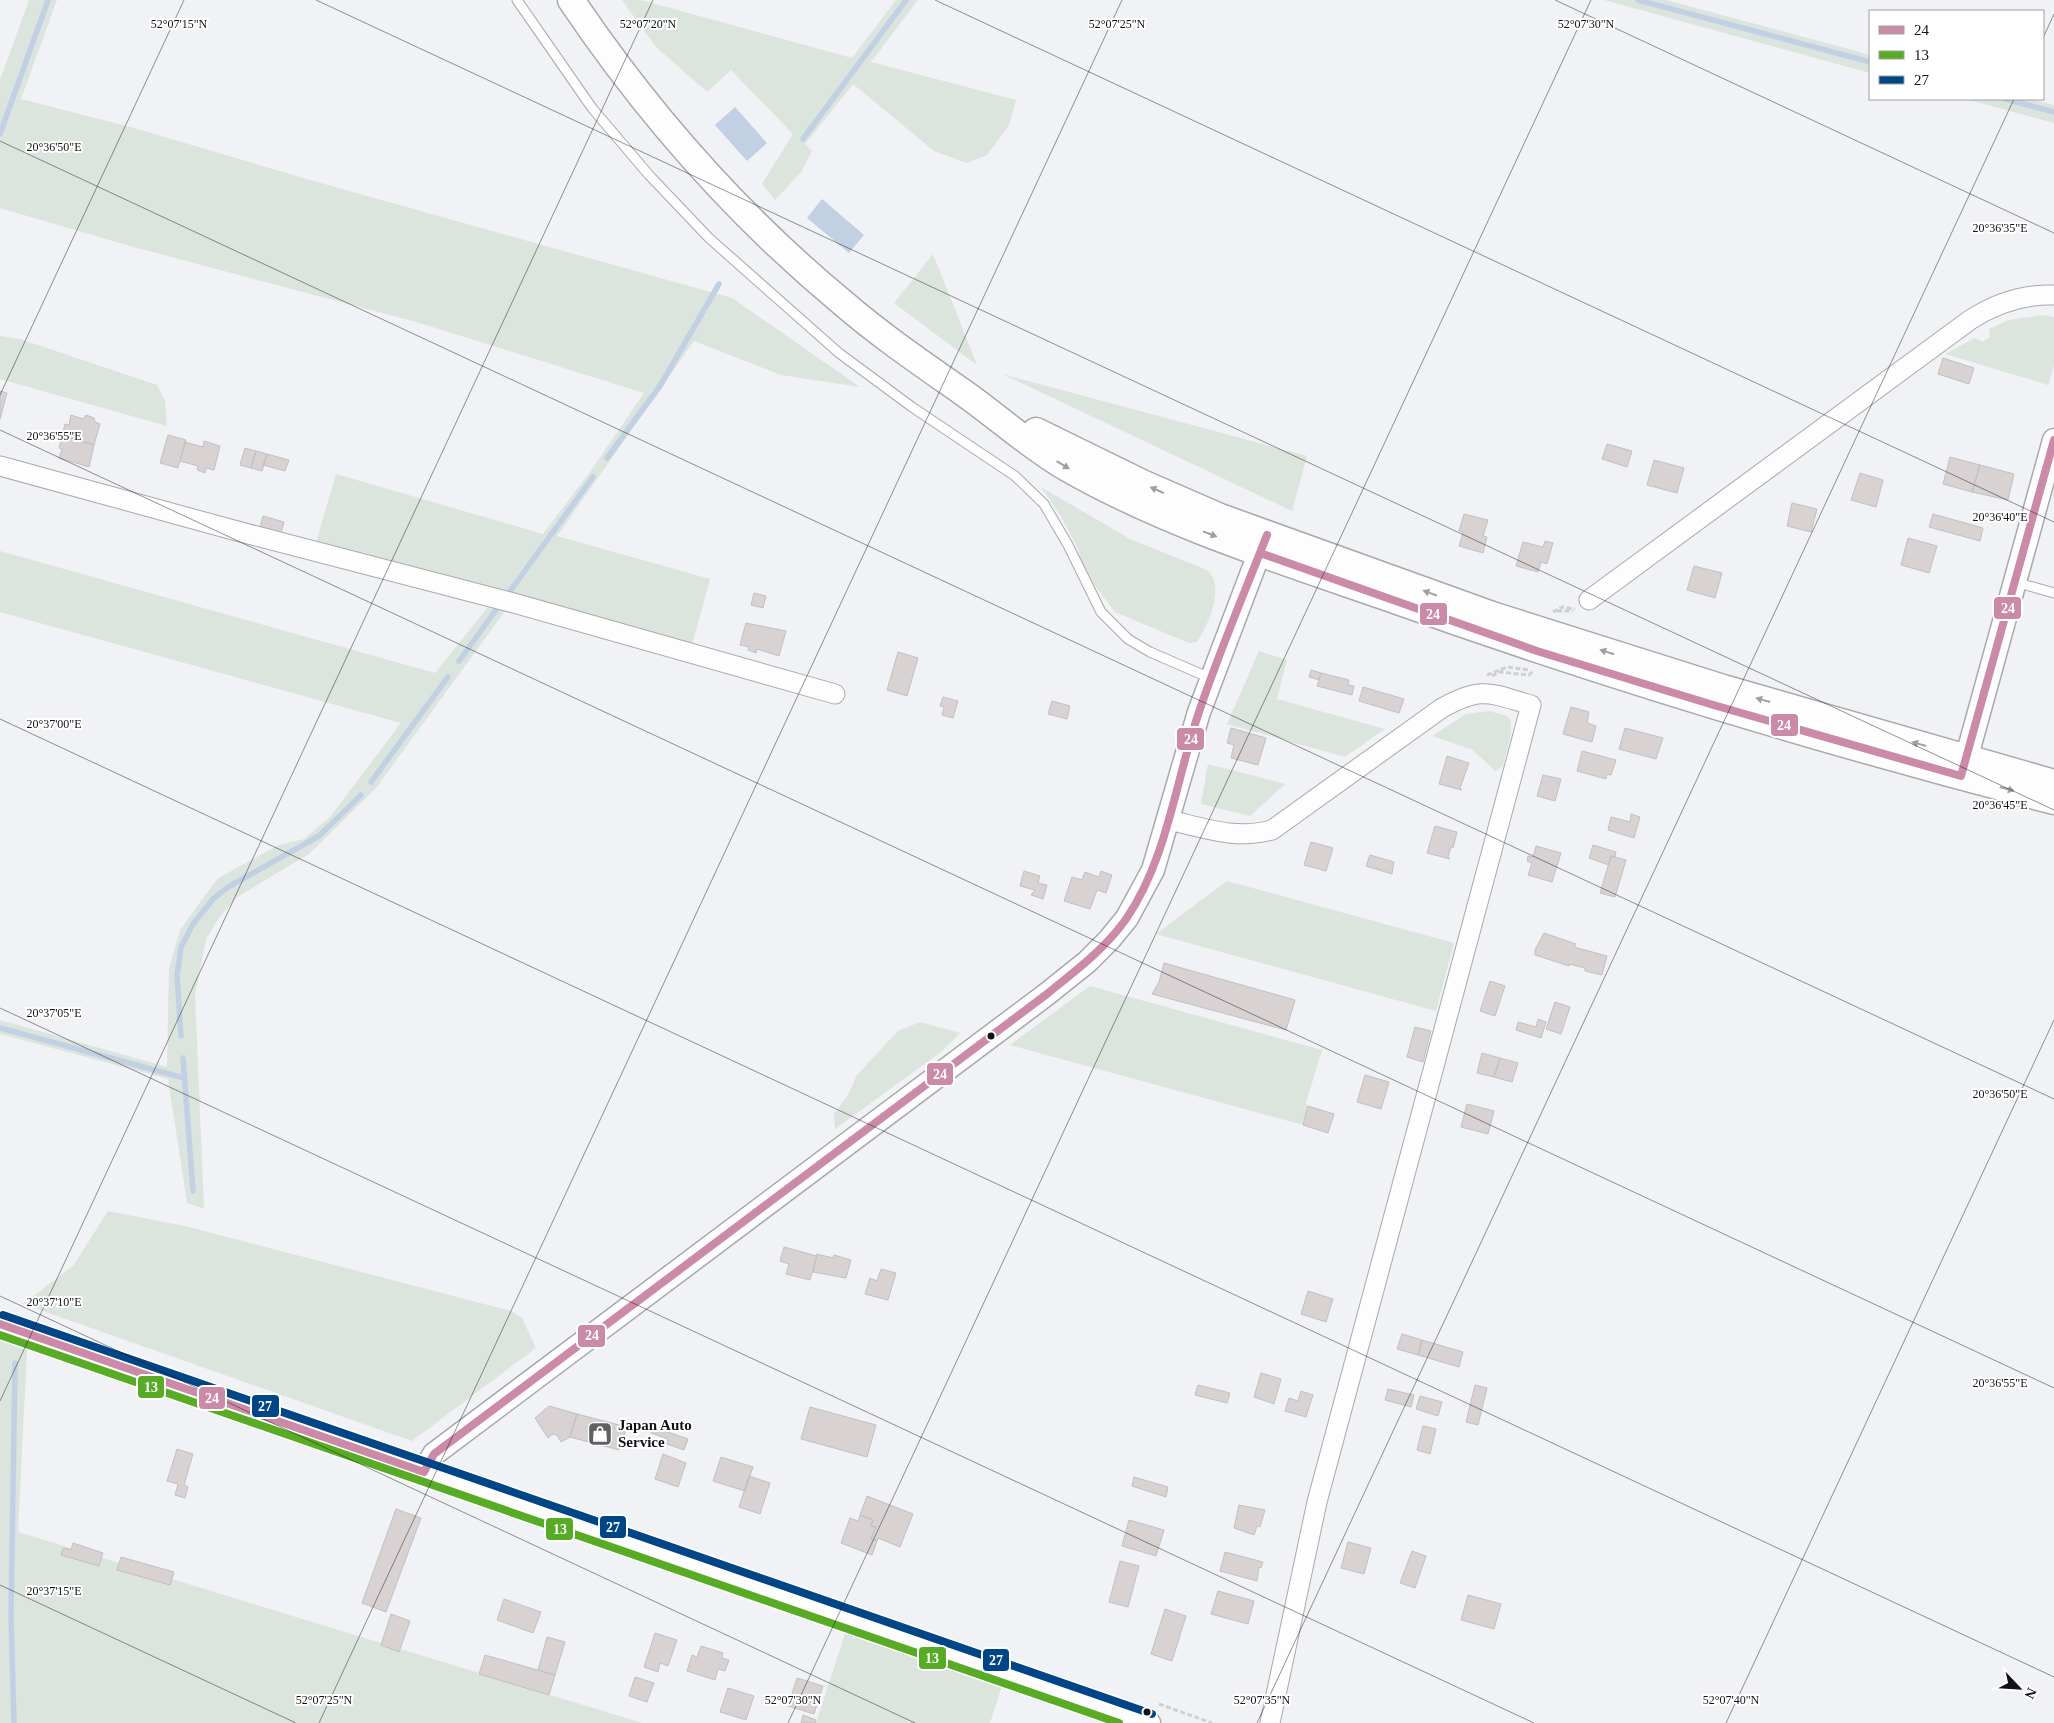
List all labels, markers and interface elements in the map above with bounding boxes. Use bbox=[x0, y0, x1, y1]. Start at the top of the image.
legend bbox=[1869, 10, 2044, 100]
text: 52°07'15"N bbox=[151, 17, 208, 31]
text: 52°07'20"N bbox=[620, 17, 677, 31]
text: 52°07'25"N bbox=[1089, 17, 1146, 31]
text: 52°07'30"N bbox=[1558, 17, 1615, 31]
text: 24 bbox=[1914, 22, 1930, 38]
text: 13 bbox=[1914, 47, 1929, 63]
text: 27 bbox=[1914, 72, 1930, 88]
text: 20°36'50"E bbox=[26, 140, 82, 154]
text: 20°36'35"E bbox=[1972, 221, 2028, 235]
text: 20°36'55"E bbox=[26, 429, 82, 443]
one-way arrow bbox=[1056, 460, 1069, 469]
one-way arrow bbox=[1150, 485, 1164, 493]
text: 20°36'40"E bbox=[1972, 510, 2028, 524]
one-way arrow bbox=[1203, 530, 1217, 538]
one-way arrow bbox=[1422, 588, 1437, 596]
line badge: 24 bbox=[1993, 596, 2022, 620]
text: 24 bbox=[2001, 601, 2015, 616]
line badge: 24 bbox=[1419, 602, 1448, 626]
text: 24 bbox=[1426, 607, 1440, 622]
one-way arrow bbox=[1600, 648, 1615, 656]
one-way arrow bbox=[1755, 695, 1770, 703]
line badge: 24 bbox=[1770, 713, 1799, 737]
text: 20°37'00"E bbox=[26, 717, 82, 731]
text: 24 bbox=[1777, 718, 1791, 733]
line badge: 24 bbox=[1176, 727, 1205, 751]
text: 24 bbox=[1184, 732, 1198, 747]
one-way arrow bbox=[1912, 739, 1927, 747]
one-way arrow bbox=[2000, 785, 2015, 793]
text: 20°36'45"E bbox=[1972, 798, 2028, 812]
text: 20°37'05"E bbox=[26, 1006, 82, 1020]
unlabelled marker bbox=[986, 1031, 996, 1041]
line badge: 24 bbox=[926, 1062, 954, 1086]
text: 24 bbox=[933, 1067, 947, 1082]
text: 20°36'50"E bbox=[1972, 1087, 2028, 1101]
text: 20°37'10"E bbox=[26, 1295, 82, 1309]
line badge: 24 bbox=[577, 1324, 606, 1348]
text: 24 bbox=[585, 1328, 599, 1343]
line badge: 13 bbox=[137, 1375, 165, 1399]
text: 20°36'55"E bbox=[1972, 1376, 2028, 1390]
text: 13 bbox=[144, 1380, 158, 1395]
line badge: 24 bbox=[198, 1386, 226, 1410]
text: 24 bbox=[205, 1391, 219, 1406]
line badge: 27 bbox=[251, 1394, 280, 1418]
text: 27 bbox=[258, 1399, 272, 1414]
place label: Japan Auto Service bbox=[618, 1417, 692, 1450]
shop icon: Japan Auto Service bbox=[587, 1421, 613, 1447]
line badge: 27 bbox=[599, 1515, 627, 1539]
line badge: 13 bbox=[545, 1517, 574, 1541]
text: 27 bbox=[606, 1520, 620, 1535]
text: 13 bbox=[553, 1522, 567, 1537]
text: 20°37'15"E bbox=[26, 1584, 82, 1598]
line badge: 13 bbox=[918, 1646, 947, 1670]
line badge: 27 bbox=[982, 1648, 1010, 1672]
text: 13 bbox=[925, 1651, 939, 1666]
text: 27 bbox=[989, 1653, 1003, 1668]
north arrow bbox=[1994, 1663, 2044, 1713]
text: N bbox=[2021, 1686, 2039, 1701]
text: 52°07'25"N bbox=[296, 1693, 353, 1707]
text: 52°07'30"N bbox=[765, 1693, 822, 1707]
text: 52°07'35"N bbox=[1234, 1693, 1291, 1707]
text: 52°07'40"N bbox=[1703, 1693, 1760, 1707]
unlabelled marker bbox=[1142, 1707, 1152, 1717]

